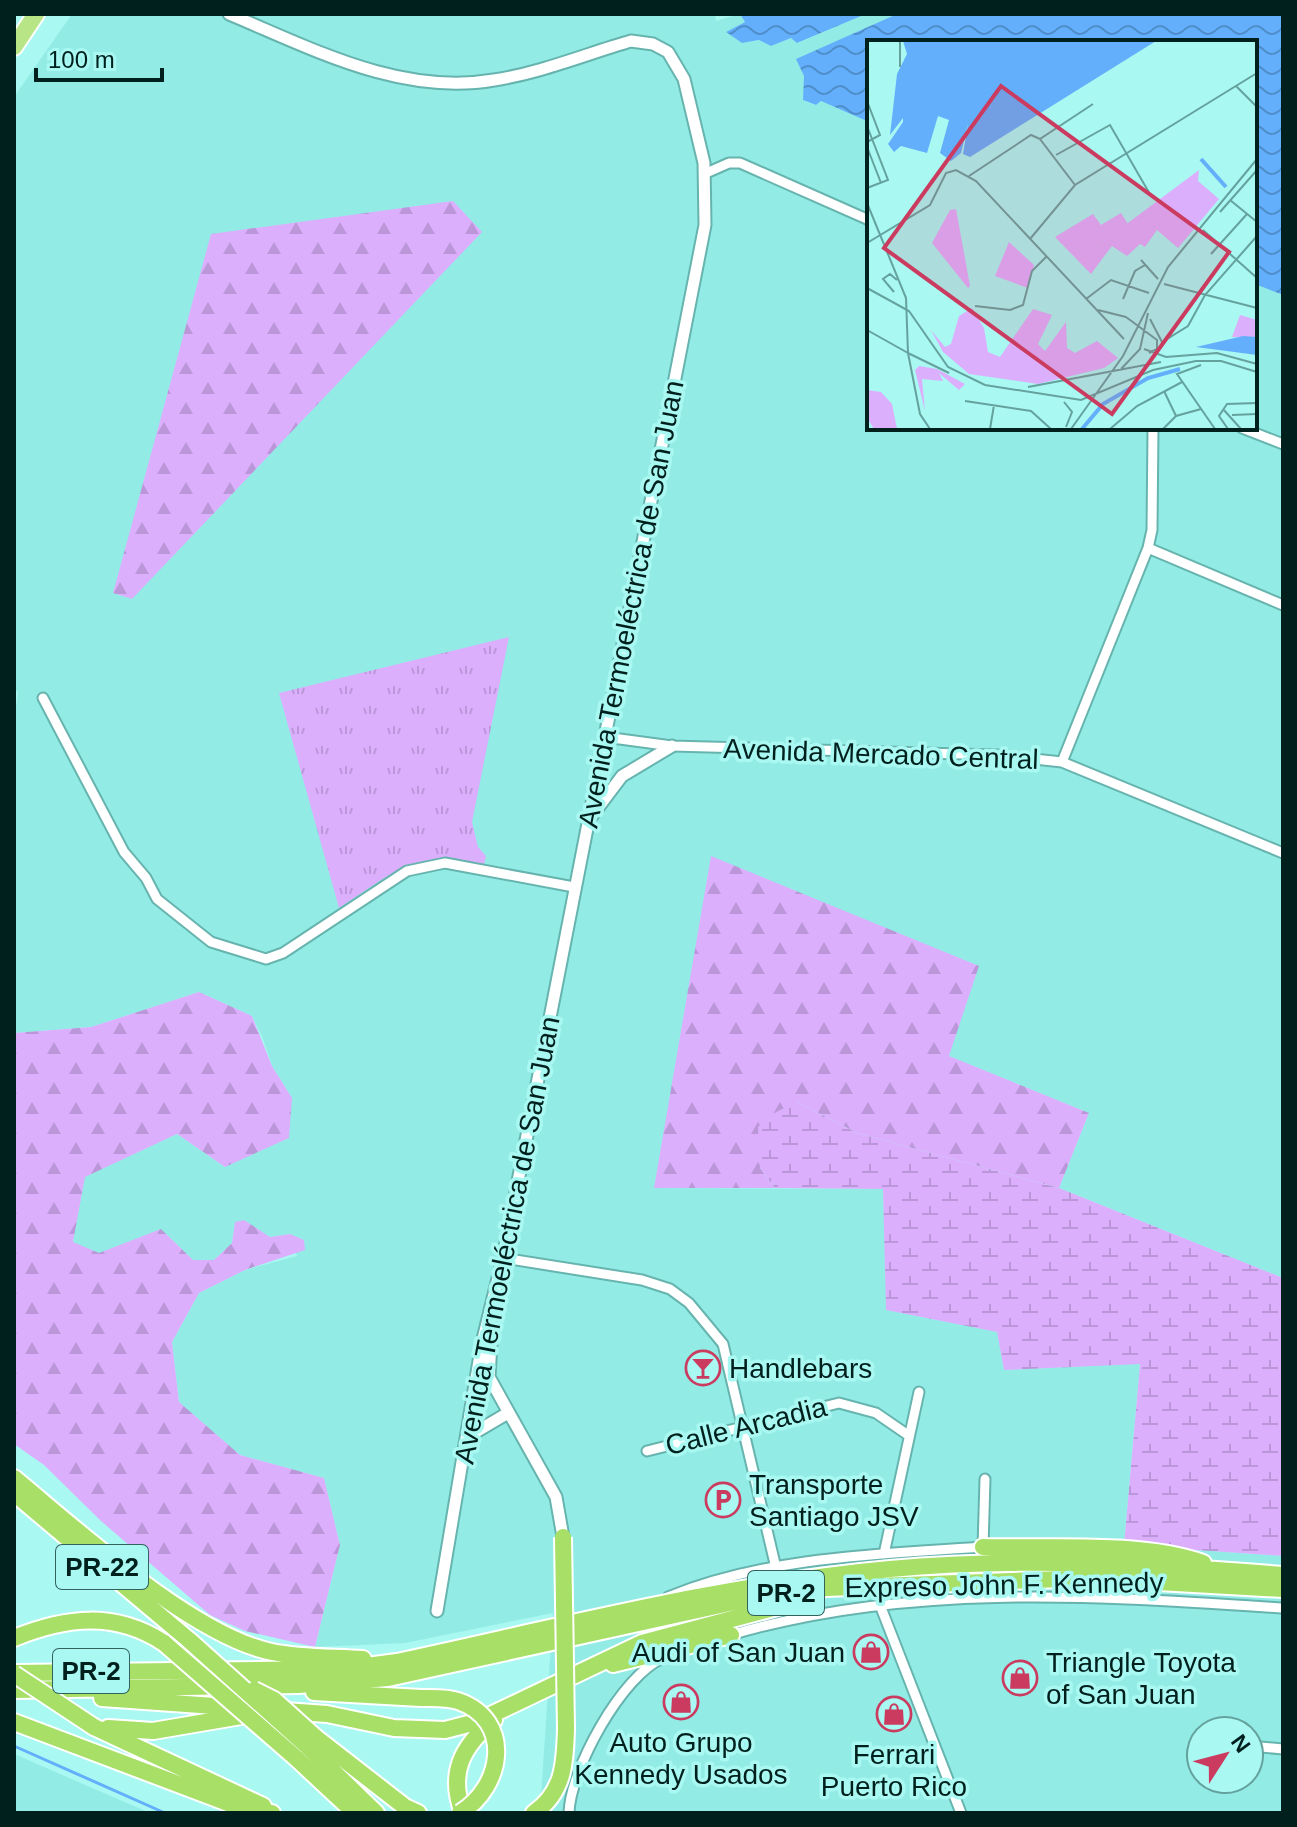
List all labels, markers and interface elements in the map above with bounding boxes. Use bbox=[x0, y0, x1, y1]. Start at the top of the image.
scale bar bbox=[36, 32, 162, 82]
inset map bbox=[867, 40, 1257, 430]
text: 100 m bbox=[48, 46, 115, 73]
street label: Avenida Termoeléctrica de San Juan bbox=[572, 378, 690, 830]
street label: Avenida Mercado Central bbox=[723, 733, 1039, 775]
street label: Avenida Termoeléctrica de San Juan bbox=[448, 1014, 566, 1466]
bar icon: Handlebars bbox=[684, 1349, 722, 1387]
place label: Handlebars bbox=[729, 1353, 872, 1384]
street label: Calle Arcadia bbox=[662, 1391, 830, 1461]
place label: Transporte Santiago JSV bbox=[749, 1469, 919, 1532]
parking icon: Transporte Santiago JSV bbox=[704, 1481, 742, 1519]
road number: PR-22 bbox=[56, 1545, 148, 1589]
street label: Expreso John F. Kennedy bbox=[844, 1567, 1164, 1603]
road number: PR-2 bbox=[748, 1571, 824, 1615]
shop icon: Audi of San Juan bbox=[852, 1633, 890, 1671]
place label: Audi of San Juan bbox=[632, 1637, 845, 1668]
place label: Triangle Toyota of San Juan bbox=[1046, 1647, 1236, 1710]
road number: PR-2 bbox=[53, 1649, 129, 1693]
shop icon: Triangle Toyota of San Juan bbox=[1001, 1659, 1039, 1697]
shop icon: Auto Grupo Kennedy Usados bbox=[662, 1683, 700, 1721]
shop icon: Ferrari Puerto Rico bbox=[875, 1695, 913, 1733]
north arrow bbox=[1185, 1715, 1265, 1795]
place label: Auto Grupo Kennedy Usados bbox=[574, 1727, 788, 1790]
text: N bbox=[1226, 1730, 1256, 1757]
place label: Ferrari Puerto Rico bbox=[821, 1739, 967, 1802]

